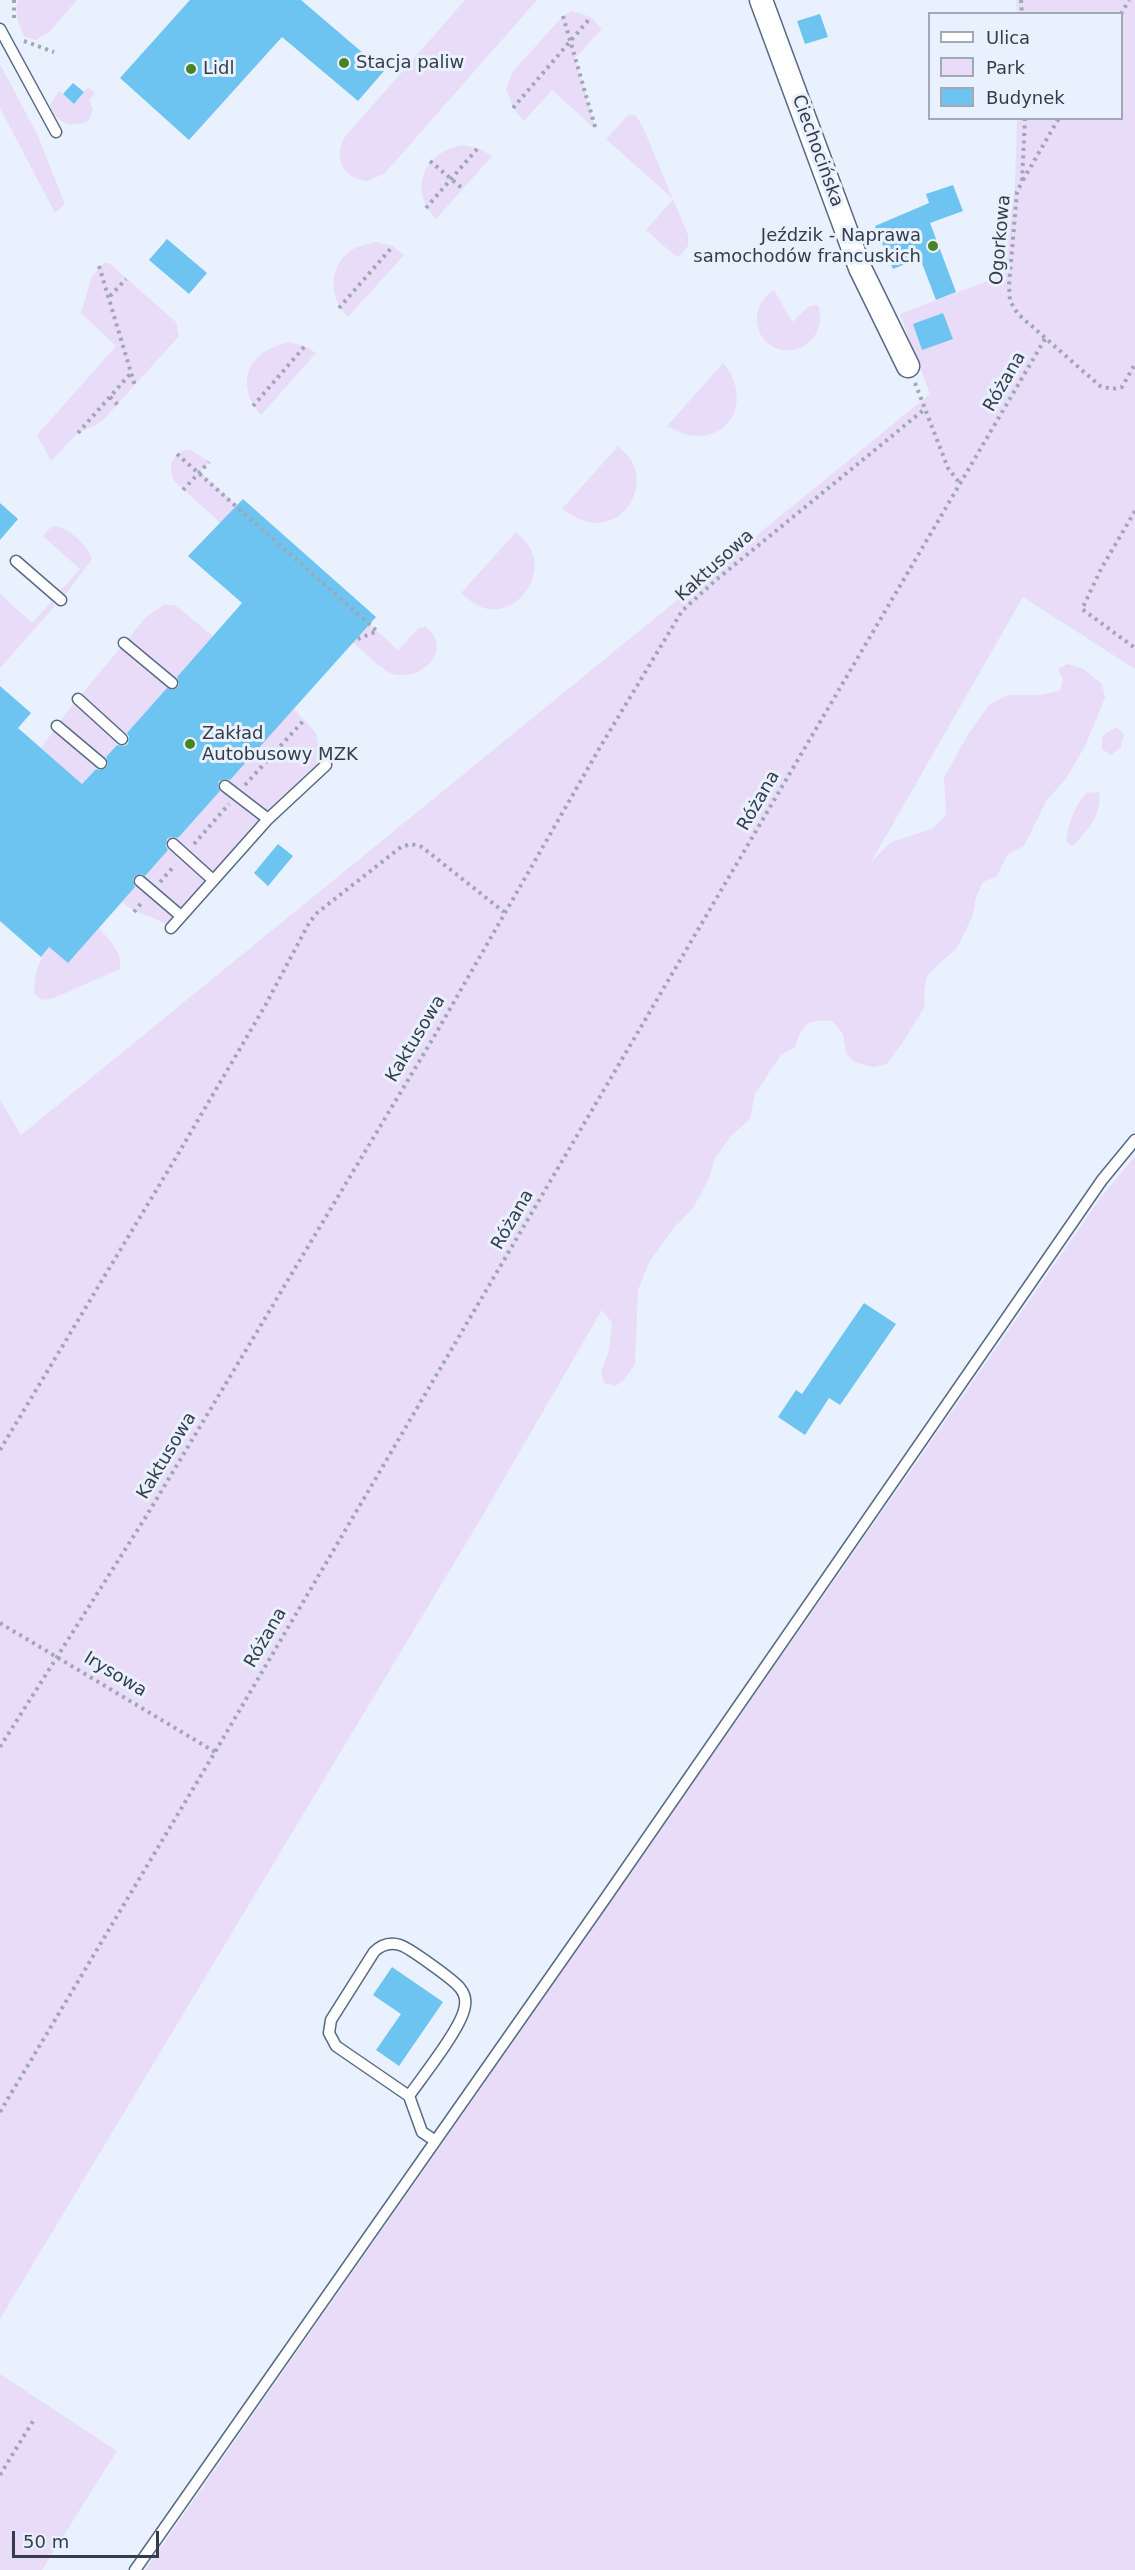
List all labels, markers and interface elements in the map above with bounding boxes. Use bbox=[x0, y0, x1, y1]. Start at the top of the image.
legend bbox=[928, 12, 1123, 120]
text: Ulica bbox=[986, 27, 1030, 48]
place label: Stacja paliw bbox=[356, 52, 464, 74]
marker: Stacja paliw bbox=[337, 56, 351, 70]
text: Park bbox=[986, 57, 1025, 78]
place label: Lidl bbox=[203, 58, 234, 80]
marker: Lidl bbox=[184, 62, 198, 76]
text: Budynek bbox=[986, 87, 1065, 108]
street label: Ciechocińska bbox=[787, 92, 847, 210]
street label: Ogorkowa bbox=[986, 194, 1016, 286]
place label: Jeździk - Naprawa samochodów francuskich bbox=[693, 225, 921, 268]
marker: Jeździk - Naprawa samochodów francuskich bbox=[926, 239, 940, 253]
street label: Różana bbox=[979, 348, 1031, 416]
street label: Kaktusowa bbox=[672, 525, 758, 607]
place label: Zakład Autobusowy MZK bbox=[202, 723, 358, 766]
marker: Zakład Autobusowy MZK bbox=[183, 737, 197, 751]
street label: Różana bbox=[733, 767, 785, 835]
street label: Kaktusowa bbox=[382, 992, 450, 1086]
street label: Różana bbox=[487, 1186, 539, 1254]
street label: Kaktusowa bbox=[133, 1409, 201, 1503]
street label: Różana bbox=[240, 1604, 292, 1672]
street label: Irysowa bbox=[80, 1648, 150, 1702]
scale bar bbox=[15, 2519, 162, 2557]
text: 50 m bbox=[23, 2531, 69, 2552]

